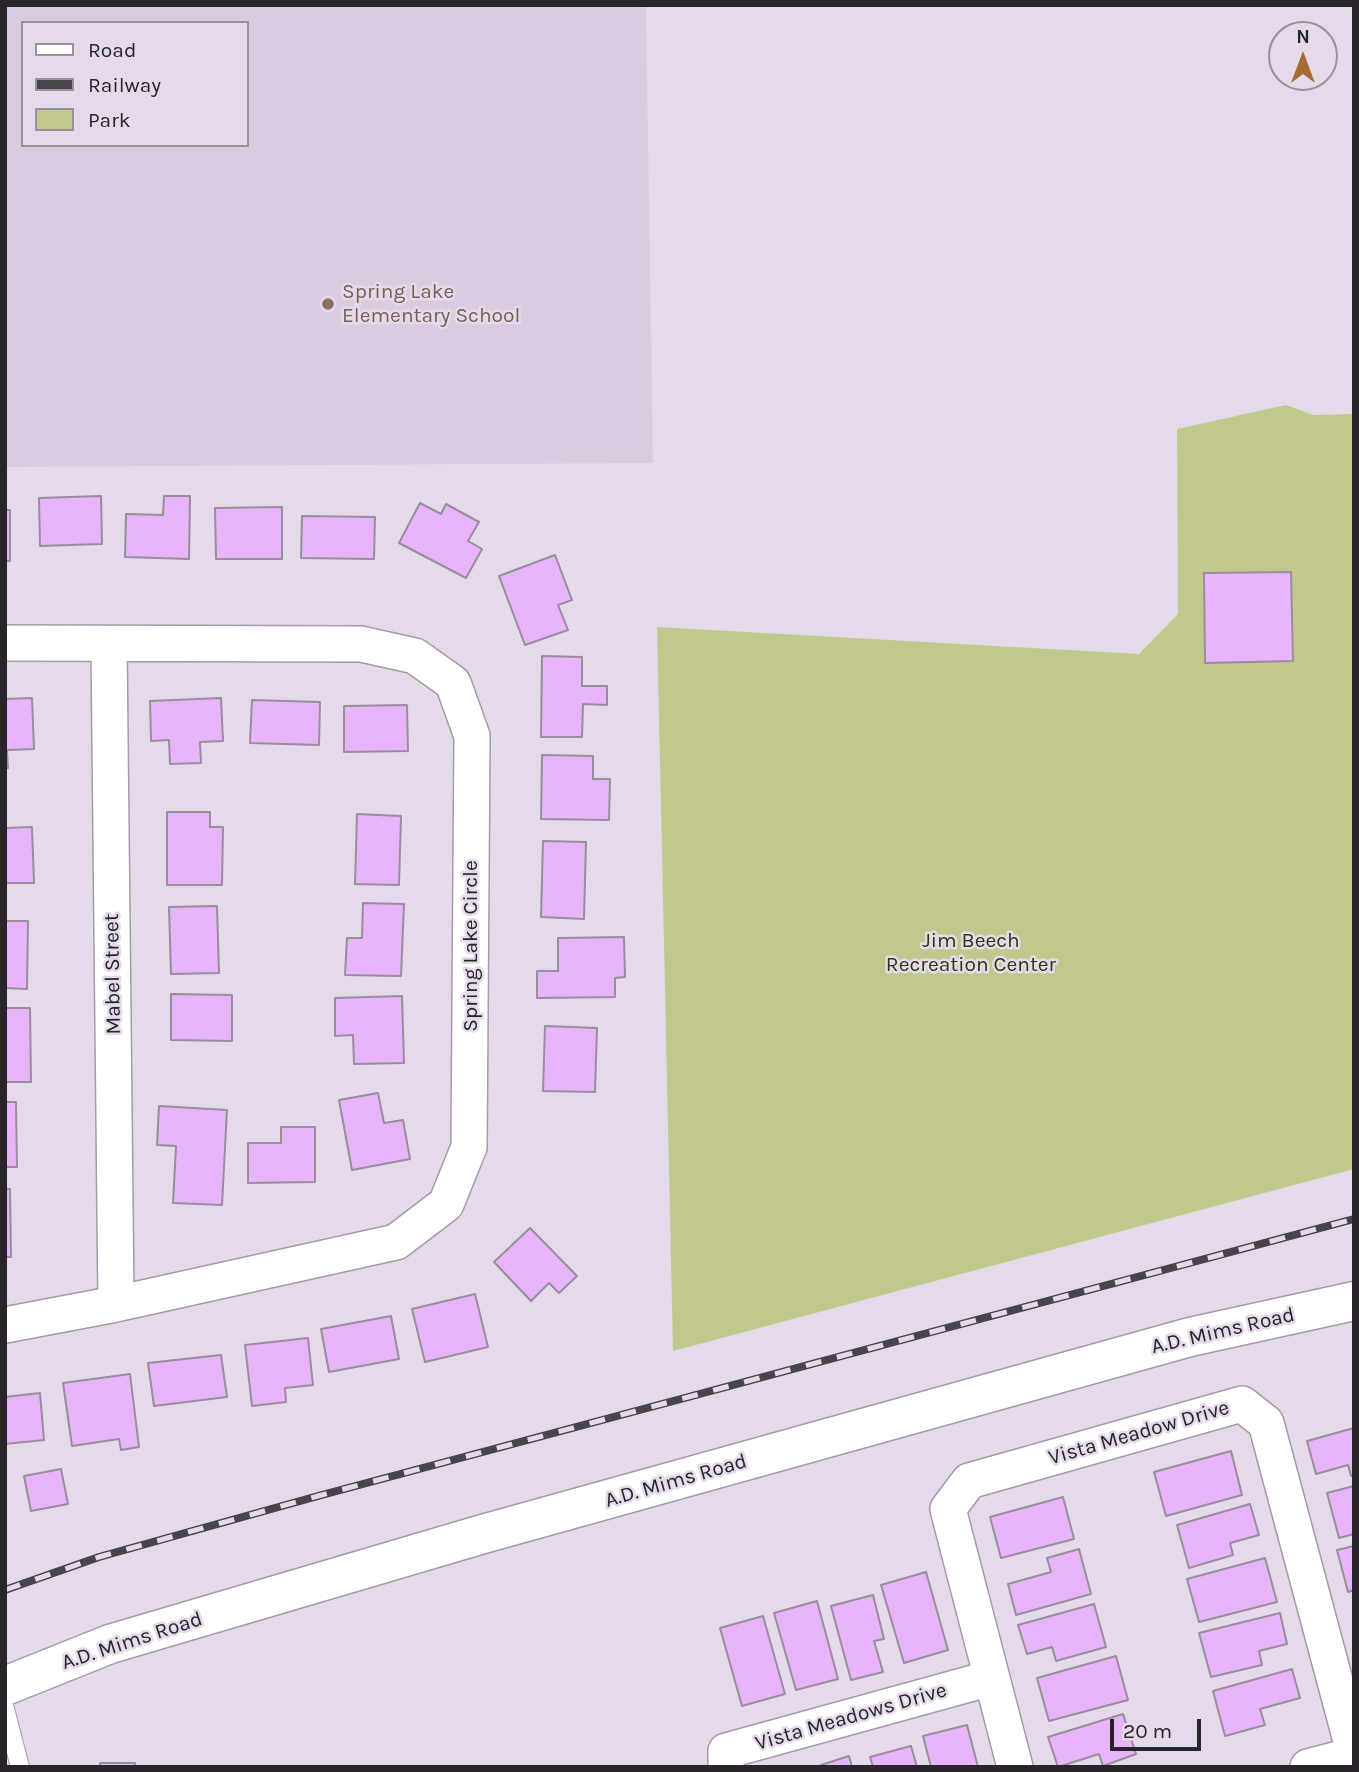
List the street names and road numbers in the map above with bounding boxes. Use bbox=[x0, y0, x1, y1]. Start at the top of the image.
street label: Spring Lake Circle bbox=[458, 860, 484, 1032]
street label: Mabel Street bbox=[99, 913, 127, 1035]
street label: A.D. Mims Road bbox=[1149, 1302, 1297, 1360]
street label: Vista Meadow Drive bbox=[1046, 1395, 1232, 1471]
street label: A.D. Mims Road bbox=[602, 1449, 750, 1513]
street label: A.D. Mims Road bbox=[58, 1606, 206, 1676]
street label: Vista Meadows Drive bbox=[752, 1678, 950, 1756]

